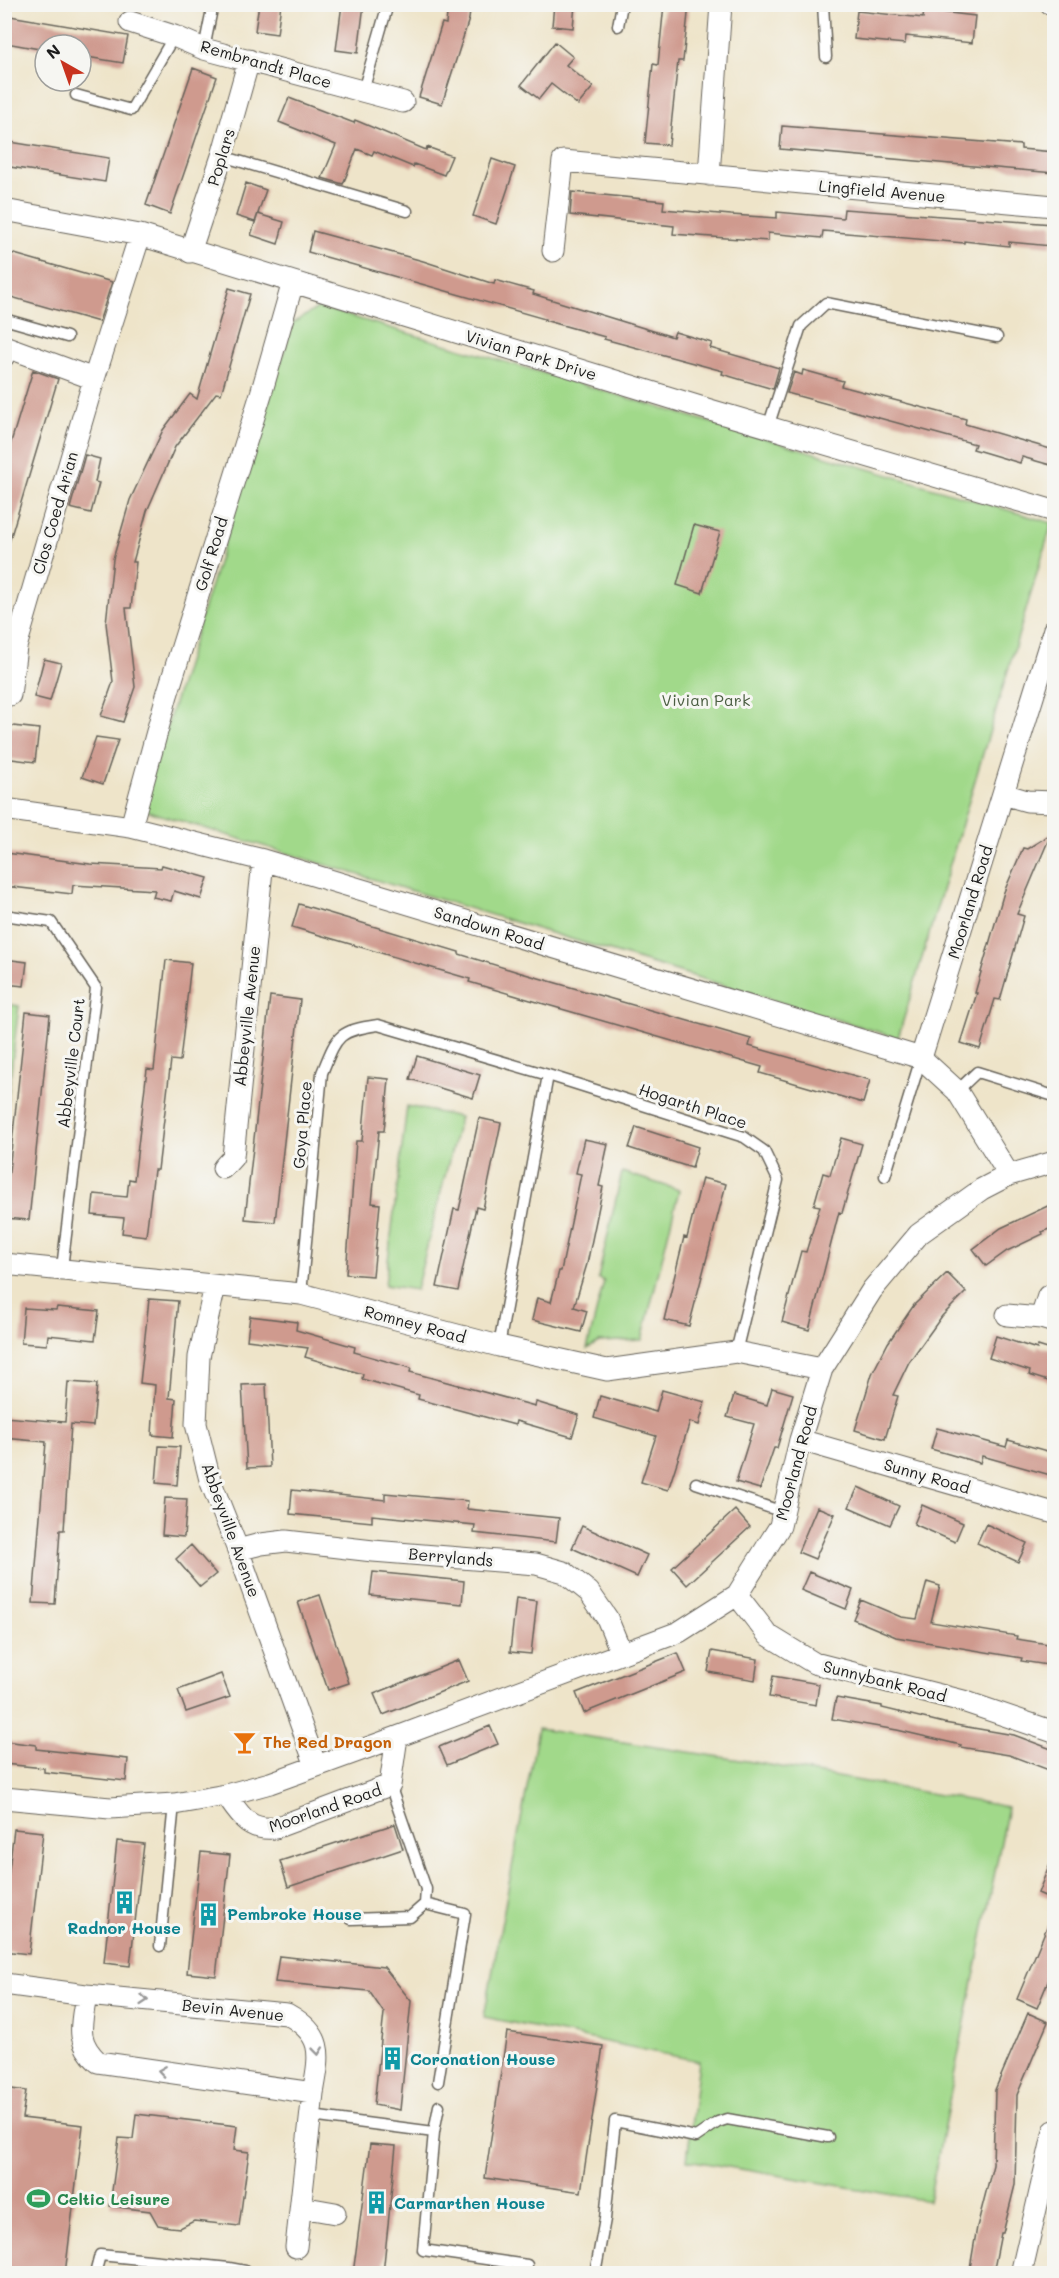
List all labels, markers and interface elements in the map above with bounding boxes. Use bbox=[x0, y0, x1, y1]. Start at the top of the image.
north arrow bbox=[33, 33, 93, 93]
street label: Rembrandt Place bbox=[198, 35, 334, 92]
text: N bbox=[42, 39, 64, 63]
street label: Poplars bbox=[202, 126, 239, 188]
street label: Lingfield Avenue bbox=[818, 175, 946, 207]
street label: Vivian Park Drive bbox=[463, 325, 599, 384]
street label: Clos Coed Arian bbox=[27, 449, 82, 577]
street label: Golf Road bbox=[189, 514, 232, 594]
park label: Vivian Park bbox=[662, 689, 750, 710]
street label: Moorland Road bbox=[942, 842, 997, 961]
street label: Sandown Road bbox=[432, 901, 547, 954]
street label: Abbeyville Avenue bbox=[229, 944, 264, 1087]
street label: Abbeyville Court bbox=[52, 997, 89, 1129]
street label: Hogarth Place bbox=[636, 1078, 750, 1133]
street label: Goya Place bbox=[287, 1080, 316, 1170]
street label: Romney Road bbox=[362, 1300, 468, 1347]
street label: Moorland Road bbox=[770, 1403, 821, 1522]
street label: Sunny Road bbox=[882, 1453, 973, 1498]
street label: Abbeyville Avenue bbox=[197, 1460, 266, 1600]
street label: Berrylands bbox=[408, 1542, 494, 1571]
street label: Sunnybank Road bbox=[821, 1655, 949, 1706]
bar icon: The Red Dragon bbox=[232, 1729, 258, 1755]
place label: The Red Dragon bbox=[263, 1731, 392, 1752]
street label: Moorland Road bbox=[266, 1778, 384, 1837]
building icon: Radnor House bbox=[111, 1890, 137, 1916]
building icon: Pembroke House bbox=[196, 1901, 222, 1927]
place label: Pembroke House bbox=[227, 1903, 362, 1924]
place label: Radnor House bbox=[67, 1917, 181, 1938]
one-way arrow bbox=[140, 1993, 149, 2006]
street label: Bevin Avenue bbox=[181, 1994, 285, 2025]
building icon: Coronation House bbox=[379, 2046, 405, 2072]
one-way arrow bbox=[311, 2047, 323, 2056]
place label: Coronation House bbox=[410, 2048, 555, 2069]
one-way arrow bbox=[157, 2065, 166, 2077]
sports icon: Celtic Leisure bbox=[26, 2186, 52, 2212]
place label: Celtic Leisure bbox=[57, 2188, 170, 2209]
building icon: Carmarthen House bbox=[363, 2190, 389, 2216]
place label: Carmarthen House bbox=[394, 2192, 545, 2213]

